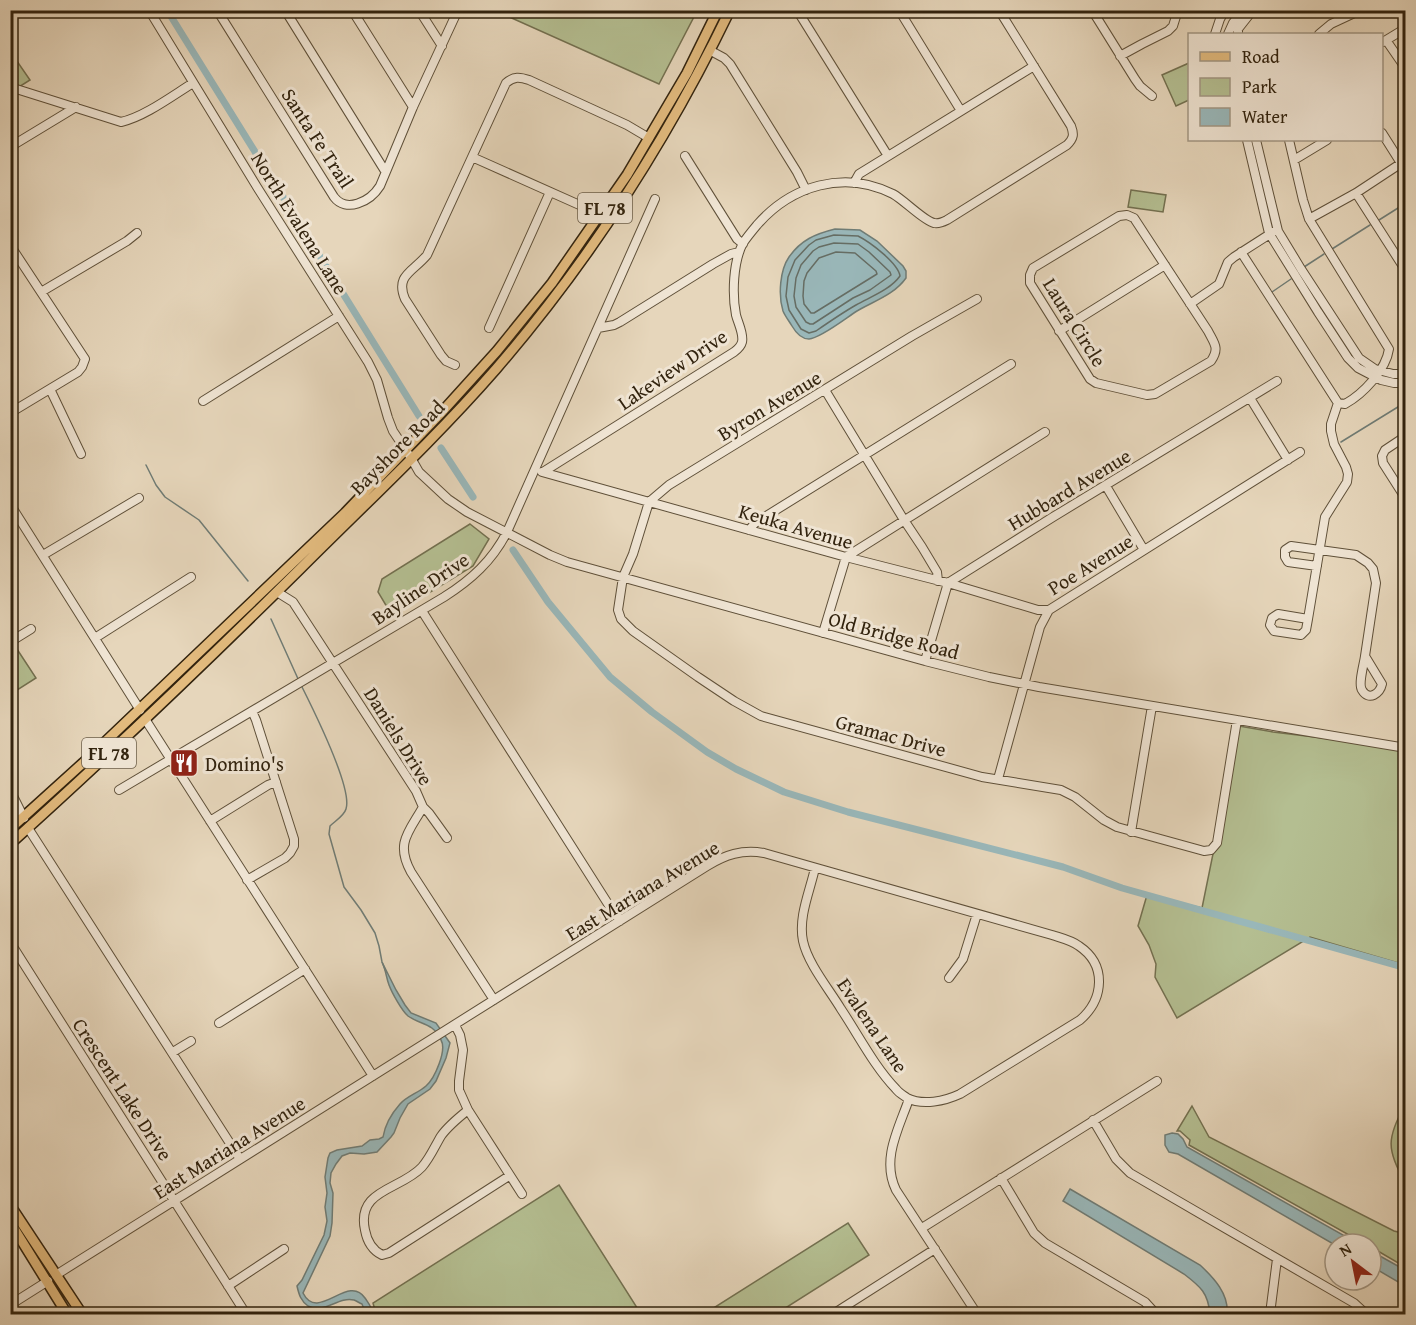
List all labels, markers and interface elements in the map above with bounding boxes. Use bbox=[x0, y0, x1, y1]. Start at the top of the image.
legend bbox=[1188, 33, 1383, 141]
text: Road bbox=[1242, 43, 1280, 70]
text: Park bbox=[1242, 73, 1278, 100]
street label: Santa Fe Trail bbox=[275, 82, 361, 194]
text: Water bbox=[1242, 103, 1288, 130]
street label: North Evalena Lane bbox=[244, 146, 356, 300]
road number: FL 78 bbox=[578, 193, 632, 223]
street label: Laura Circle bbox=[1036, 272, 1114, 372]
street label: Lakeview Drive bbox=[611, 322, 733, 416]
street label: Byron Avenue bbox=[712, 363, 826, 447]
street label: Bayshore Road bbox=[343, 393, 451, 501]
street label: Hubbard Avenue bbox=[1002, 441, 1136, 537]
street label: Keuka Avenue bbox=[736, 496, 856, 556]
street label: Poe Avenue bbox=[1042, 526, 1138, 602]
street label: Bayline Drive bbox=[366, 545, 474, 631]
street label: Old Bridge Road bbox=[825, 604, 963, 666]
street label: Daniels Drive bbox=[357, 681, 441, 791]
street label: Gramac Drive bbox=[833, 706, 949, 764]
road number: FL 78 bbox=[82, 738, 136, 768]
restaurant icon: Domino's bbox=[168, 747, 200, 779]
place label: Domino's bbox=[205, 749, 284, 778]
street label: East Mariana Avenue bbox=[560, 833, 724, 947]
street label: Evalena Lane bbox=[830, 972, 916, 1078]
street label: Crescent Lake Drive bbox=[66, 1012, 180, 1166]
street label: East Mariana Avenue bbox=[147, 1088, 311, 1206]
north arrow bbox=[1323, 1232, 1383, 1292]
text: N bbox=[1334, 1236, 1356, 1262]

